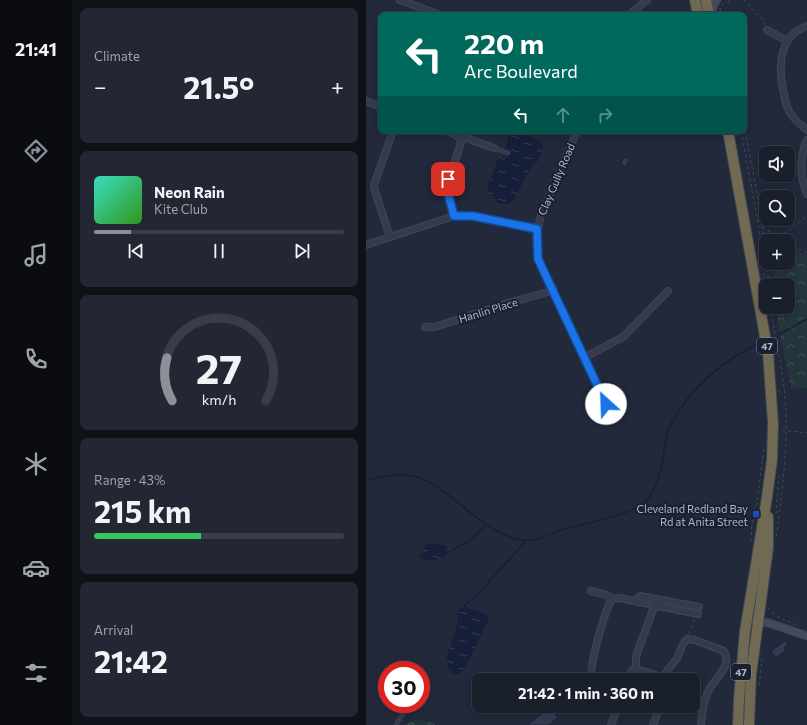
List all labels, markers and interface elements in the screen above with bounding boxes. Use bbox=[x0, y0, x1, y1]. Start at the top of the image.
text: 220 m bbox=[464, 26, 544, 60]
icon: left bbox=[398, 28, 450, 80]
text: 21:41 bbox=[15, 38, 57, 60]
text: Climate bbox=[94, 48, 140, 64]
text: Arc Boulevard bbox=[464, 60, 578, 82]
text: 21.5° bbox=[183, 68, 254, 105]
text: − bbox=[94, 73, 107, 100]
text: + bbox=[331, 73, 344, 100]
icon: left bbox=[510, 104, 532, 126]
icon: ahead bbox=[552, 104, 574, 126]
icon: right bbox=[594, 104, 616, 126]
icon: directions bbox=[22, 137, 50, 165]
street label: Clay Gully Road bbox=[535, 141, 577, 217]
map controls bbox=[759, 146, 795, 314]
button: sound bbox=[759, 146, 795, 182]
pin bbox=[431, 162, 465, 196]
icon: arrive bbox=[437, 168, 459, 190]
text: Neon Rain bbox=[154, 183, 225, 201]
button: search bbox=[759, 190, 795, 226]
text: Kite Club bbox=[154, 201, 208, 217]
button: + bbox=[759, 234, 795, 270]
icon: previous bbox=[125, 240, 147, 262]
icon: pause bbox=[208, 240, 230, 262]
icon: next bbox=[291, 240, 313, 262]
icon: music bbox=[22, 241, 50, 269]
button: − bbox=[759, 278, 795, 314]
street label: Hanlin Place bbox=[457, 295, 519, 325]
road number: 47 bbox=[757, 338, 777, 354]
text: 27 bbox=[196, 341, 242, 392]
icon: phone bbox=[22, 345, 50, 373]
position arrow bbox=[585, 383, 627, 425]
text: km/h bbox=[202, 389, 236, 407]
icon: climate bbox=[22, 450, 50, 478]
text: Range · 43% bbox=[94, 472, 165, 488]
text: 215 km bbox=[94, 492, 191, 529]
place label: Cleveland Redland Bay Rd at Anita Street bbox=[637, 502, 748, 528]
marker: Cleveland Redland Bay Rd at Anita Street bbox=[751, 509, 761, 519]
icon: car bbox=[22, 554, 50, 582]
text: Arrival bbox=[94, 622, 133, 638]
text: 21:42 bbox=[94, 642, 168, 679]
icon: filters bbox=[22, 659, 50, 687]
speed limit sign: 30 bbox=[378, 661, 430, 713]
road number: 47 bbox=[731, 664, 751, 680]
text: 21:42 · 1 min · 360 m bbox=[518, 684, 654, 702]

